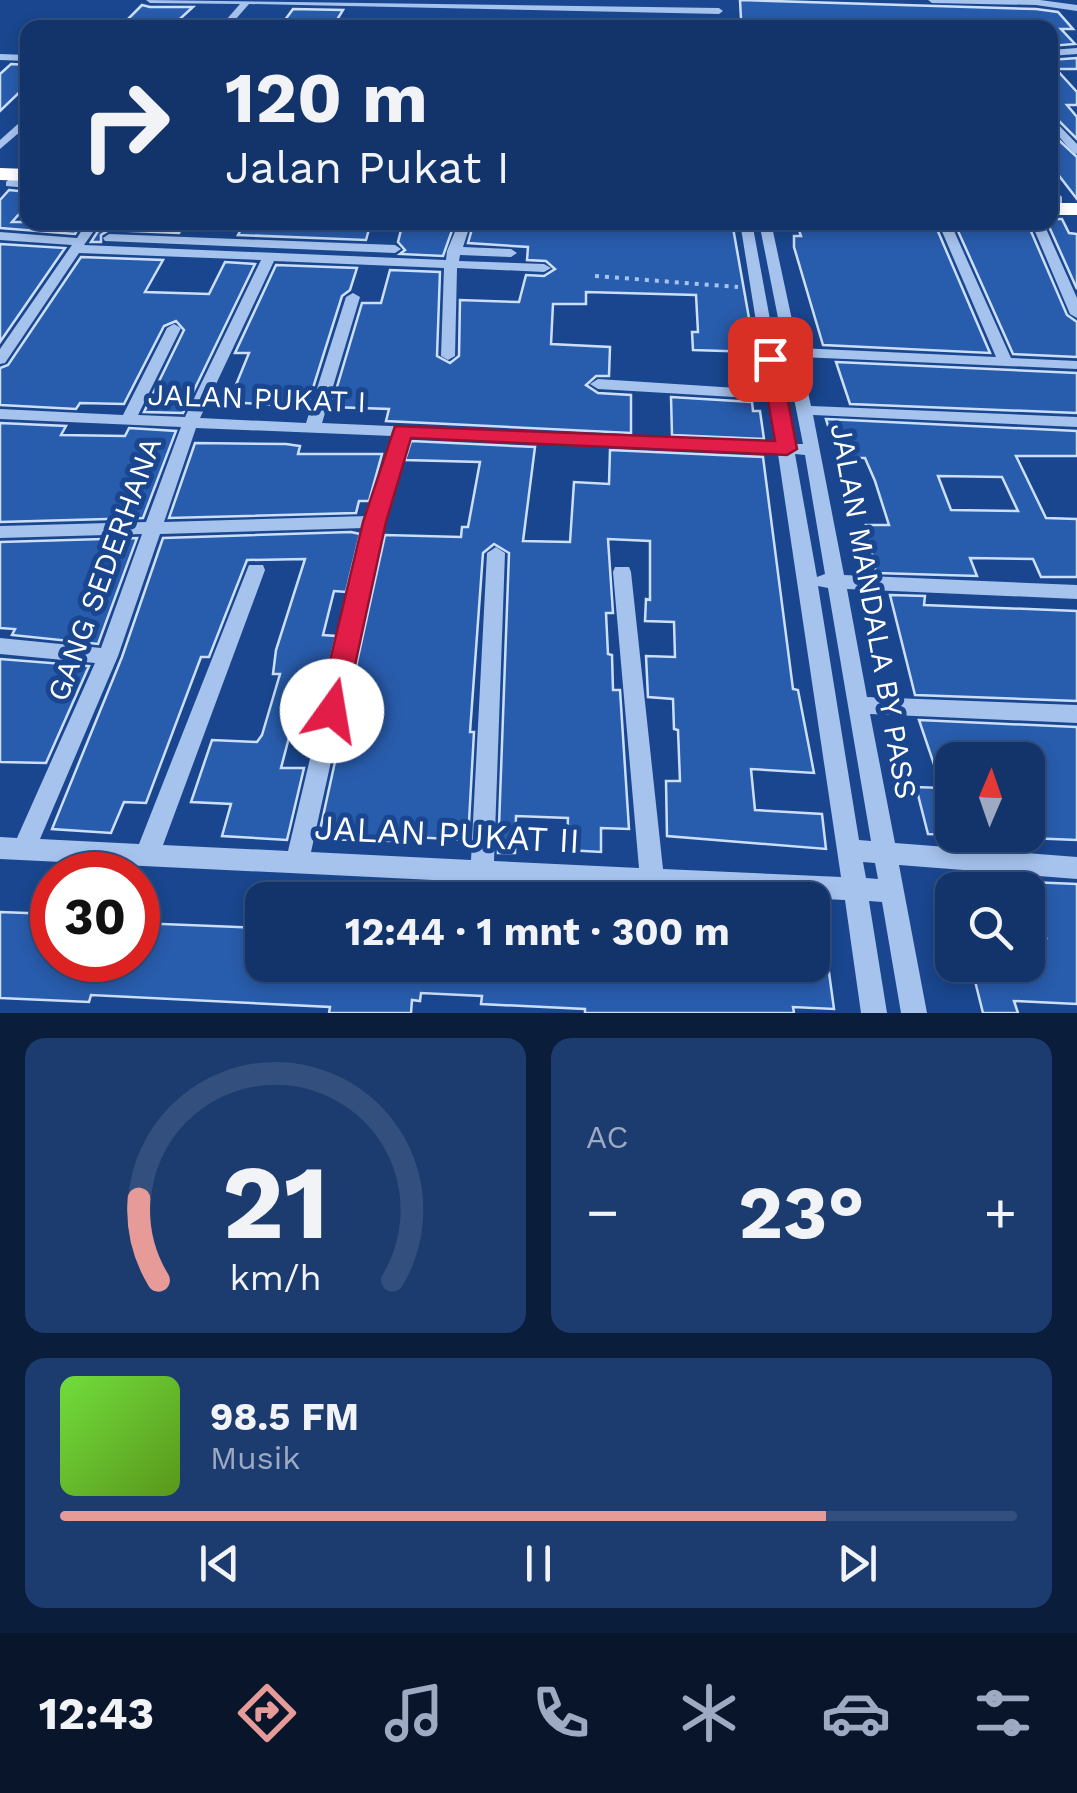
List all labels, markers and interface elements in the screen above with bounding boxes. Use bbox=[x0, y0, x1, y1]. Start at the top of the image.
text: 120 m bbox=[225, 57, 428, 139]
icon: right bbox=[60, 60, 190, 190]
text: Jalan Pukat I bbox=[225, 141, 510, 194]
pin bbox=[728, 317, 813, 402]
icon: arrive bbox=[743, 332, 798, 387]
street label: JALAN PUKAT I bbox=[147, 377, 367, 419]
street label: JALAN MANDALA BY PASS bbox=[824, 420, 924, 802]
street label: GANG SEDERHANA bbox=[40, 432, 168, 706]
position arrow bbox=[280, 659, 384, 763]
north arrow bbox=[935, 742, 1045, 852]
map controls bbox=[935, 742, 1045, 982]
street label: JALAN PUKAT II bbox=[313, 806, 581, 862]
speed limit sign: 30 bbox=[30, 852, 160, 982]
button: search bbox=[935, 872, 1045, 982]
text: 12:44 · 1 mnt · 300 m bbox=[345, 910, 730, 954]
text: AC bbox=[586, 1118, 628, 1156]
text: 21 bbox=[222, 1141, 329, 1263]
text: 23° bbox=[738, 1168, 865, 1256]
text: − bbox=[586, 1180, 619, 1244]
text: + bbox=[984, 1180, 1017, 1244]
text: km/h bbox=[229, 1257, 322, 1299]
text: 98.5 FM bbox=[210, 1395, 359, 1439]
text: Musik bbox=[210, 1439, 300, 1477]
icon: previous bbox=[192, 1536, 247, 1591]
icon: pause bbox=[511, 1536, 566, 1591]
icon: next bbox=[830, 1536, 885, 1591]
icon: directions bbox=[232, 1678, 302, 1748]
icon: music bbox=[379, 1678, 449, 1748]
icon: phone bbox=[526, 1678, 596, 1748]
icon: climate bbox=[674, 1678, 744, 1748]
icon: car bbox=[821, 1678, 891, 1748]
icon: filters bbox=[968, 1678, 1038, 1748]
text: 12:43 bbox=[39, 1687, 154, 1740]

